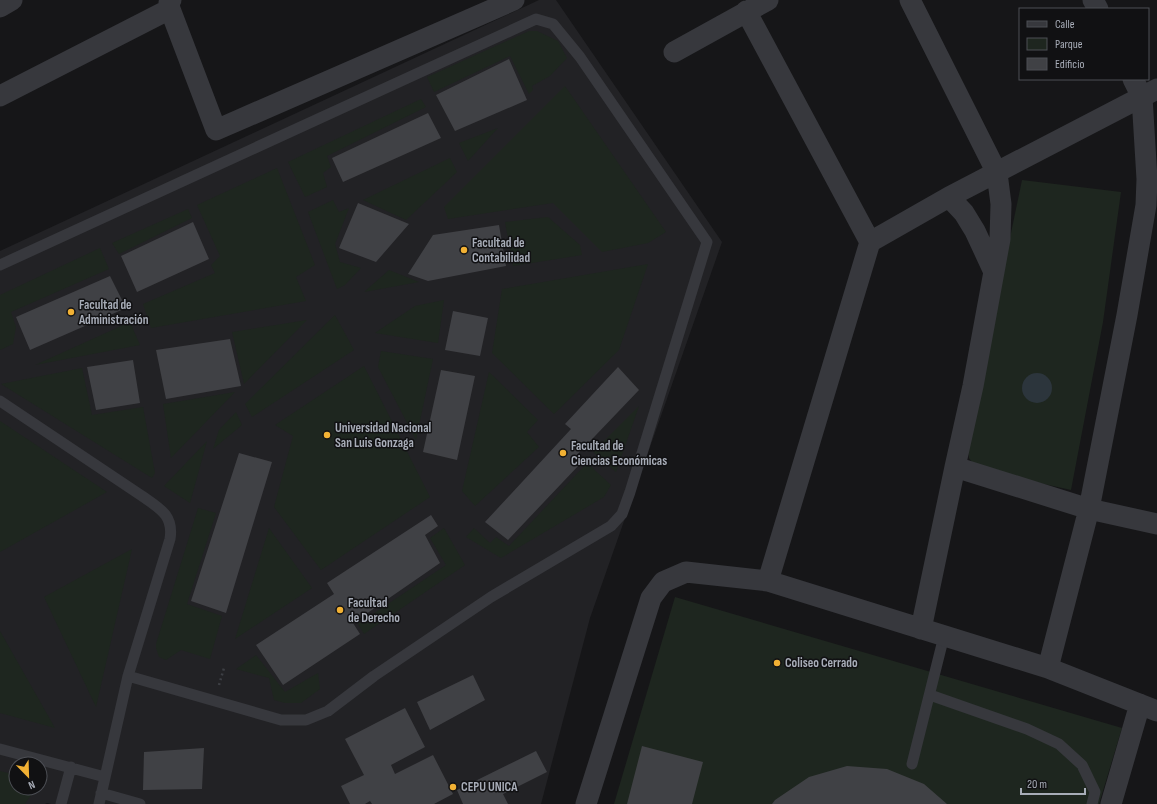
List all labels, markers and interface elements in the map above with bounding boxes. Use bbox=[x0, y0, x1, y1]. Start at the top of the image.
legend bbox=[1019, 8, 1149, 80]
text: Calle bbox=[1055, 17, 1075, 32]
text: Parque bbox=[1055, 37, 1083, 52]
text: Edificio bbox=[1055, 57, 1084, 72]
place label: Facultad de Contabilidad bbox=[472, 235, 530, 266]
marker: Facultad de Contabilidad bbox=[459, 245, 469, 255]
place label: Facultad de Administración bbox=[78, 297, 149, 328]
marker: Facultad de Administración bbox=[66, 307, 76, 317]
place label: Universidad Nacional San Luis Gonzaga bbox=[335, 420, 431, 451]
marker: Universidad Nacional San Luis Gonzaga bbox=[322, 430, 332, 440]
place label: Facultad de Ciencias Económicas bbox=[571, 438, 667, 469]
marker: Facultad de Ciencias Económicas bbox=[558, 448, 568, 458]
place label: Facultad de Derecho bbox=[348, 595, 400, 626]
marker: Facultad de Derecho bbox=[335, 605, 345, 615]
place label: Coliseo Cerrado bbox=[785, 655, 858, 671]
marker: Coliseo Cerrado bbox=[772, 658, 782, 668]
north arrow bbox=[8, 756, 48, 796]
scale bar bbox=[1021, 770, 1085, 796]
text: 20 m bbox=[1027, 777, 1047, 792]
text: N bbox=[26, 778, 37, 792]
place label: CEPU UNICA bbox=[461, 779, 518, 795]
marker: CEPU UNICA bbox=[448, 782, 458, 792]

